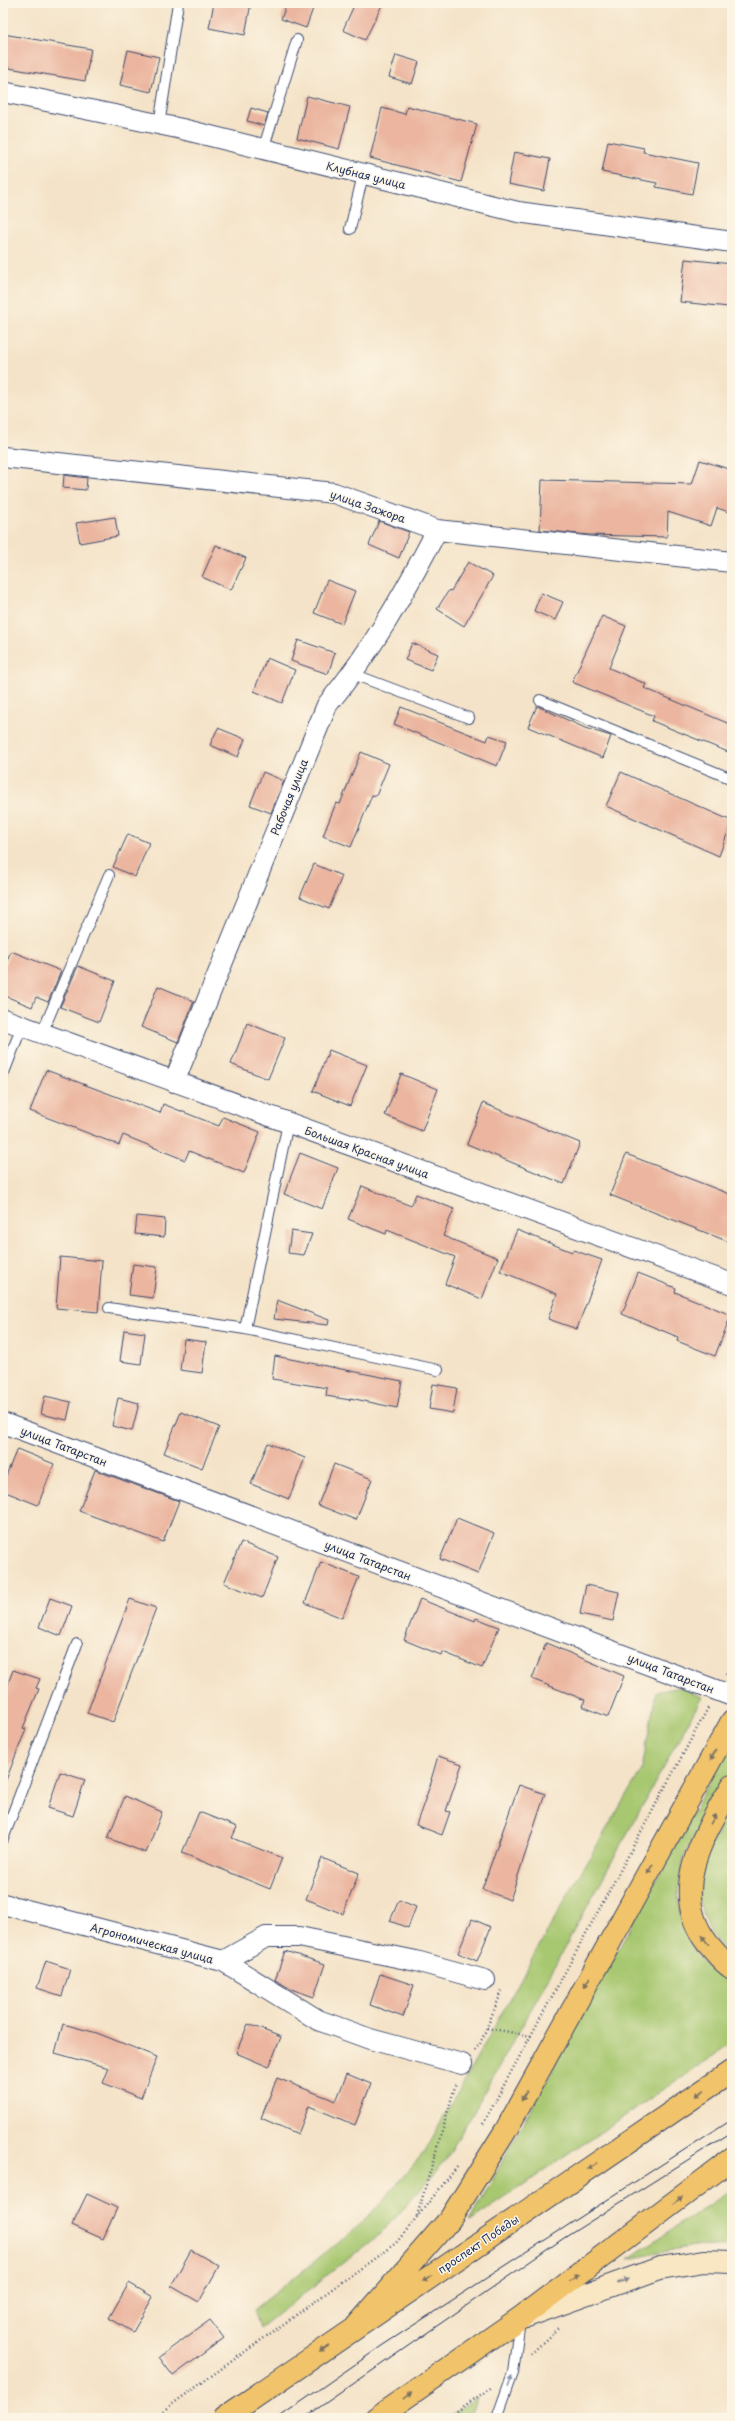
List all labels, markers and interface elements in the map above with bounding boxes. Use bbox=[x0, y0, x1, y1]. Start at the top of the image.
street label: Клубная улица bbox=[324, 157, 408, 193]
street label: улица Зажора bbox=[328, 485, 408, 527]
street label: Рабочая улица bbox=[266, 756, 312, 838]
street label: Большая Красная улица bbox=[302, 1122, 432, 1182]
street label: улица Татарстан bbox=[18, 1422, 110, 1470]
street label: улица Татарстан bbox=[322, 1536, 414, 1584]
street label: улица Татарстан bbox=[625, 1649, 717, 1697]
one-way arrow bbox=[710, 1749, 717, 1761]
one-way arrow bbox=[710, 1813, 717, 1824]
one-way arrow bbox=[647, 1863, 654, 1875]
street label: Агрономическая улица bbox=[89, 1918, 216, 1968]
one-way arrow bbox=[701, 1935, 710, 1945]
one-way arrow bbox=[584, 1977, 591, 1988]
one-way arrow bbox=[694, 2089, 706, 2096]
one-way arrow bbox=[521, 2090, 528, 2102]
one-way arrow bbox=[587, 2162, 598, 2170]
one-way arrow bbox=[672, 2196, 683, 2204]
street label: проспект Победы bbox=[434, 2210, 522, 2278]
one-way arrow bbox=[422, 2274, 432, 2282]
one-way arrow bbox=[568, 2274, 579, 2282]
one-way arrow bbox=[617, 2278, 629, 2284]
one-way arrow bbox=[318, 2345, 329, 2353]
one-way arrow bbox=[507, 2375, 513, 2387]
one-way arrow bbox=[403, 2392, 413, 2400]

